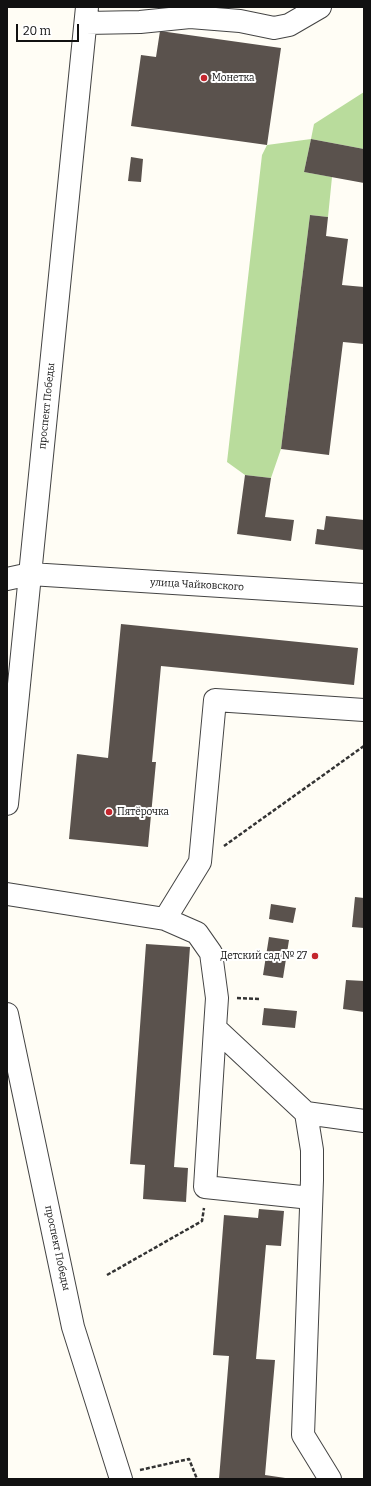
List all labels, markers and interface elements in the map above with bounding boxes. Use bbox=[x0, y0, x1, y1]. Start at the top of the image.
scale bar bbox=[18, 16, 81, 42]
text: 20 m bbox=[23, 24, 51, 38]
place label: Монетка bbox=[212, 72, 255, 84]
marker: Монетка bbox=[199, 73, 209, 83]
street label: проспект Победы bbox=[36, 362, 58, 450]
street label: улица Чайковского bbox=[150, 577, 244, 593]
place label: Пятёрочка bbox=[117, 806, 169, 818]
marker: Пятёрочка bbox=[104, 807, 114, 817]
place label: Детский сад № 27 bbox=[221, 950, 307, 962]
marker: Детский сад № 27 bbox=[310, 951, 320, 961]
street label: проспект Победы bbox=[42, 1204, 72, 1292]

